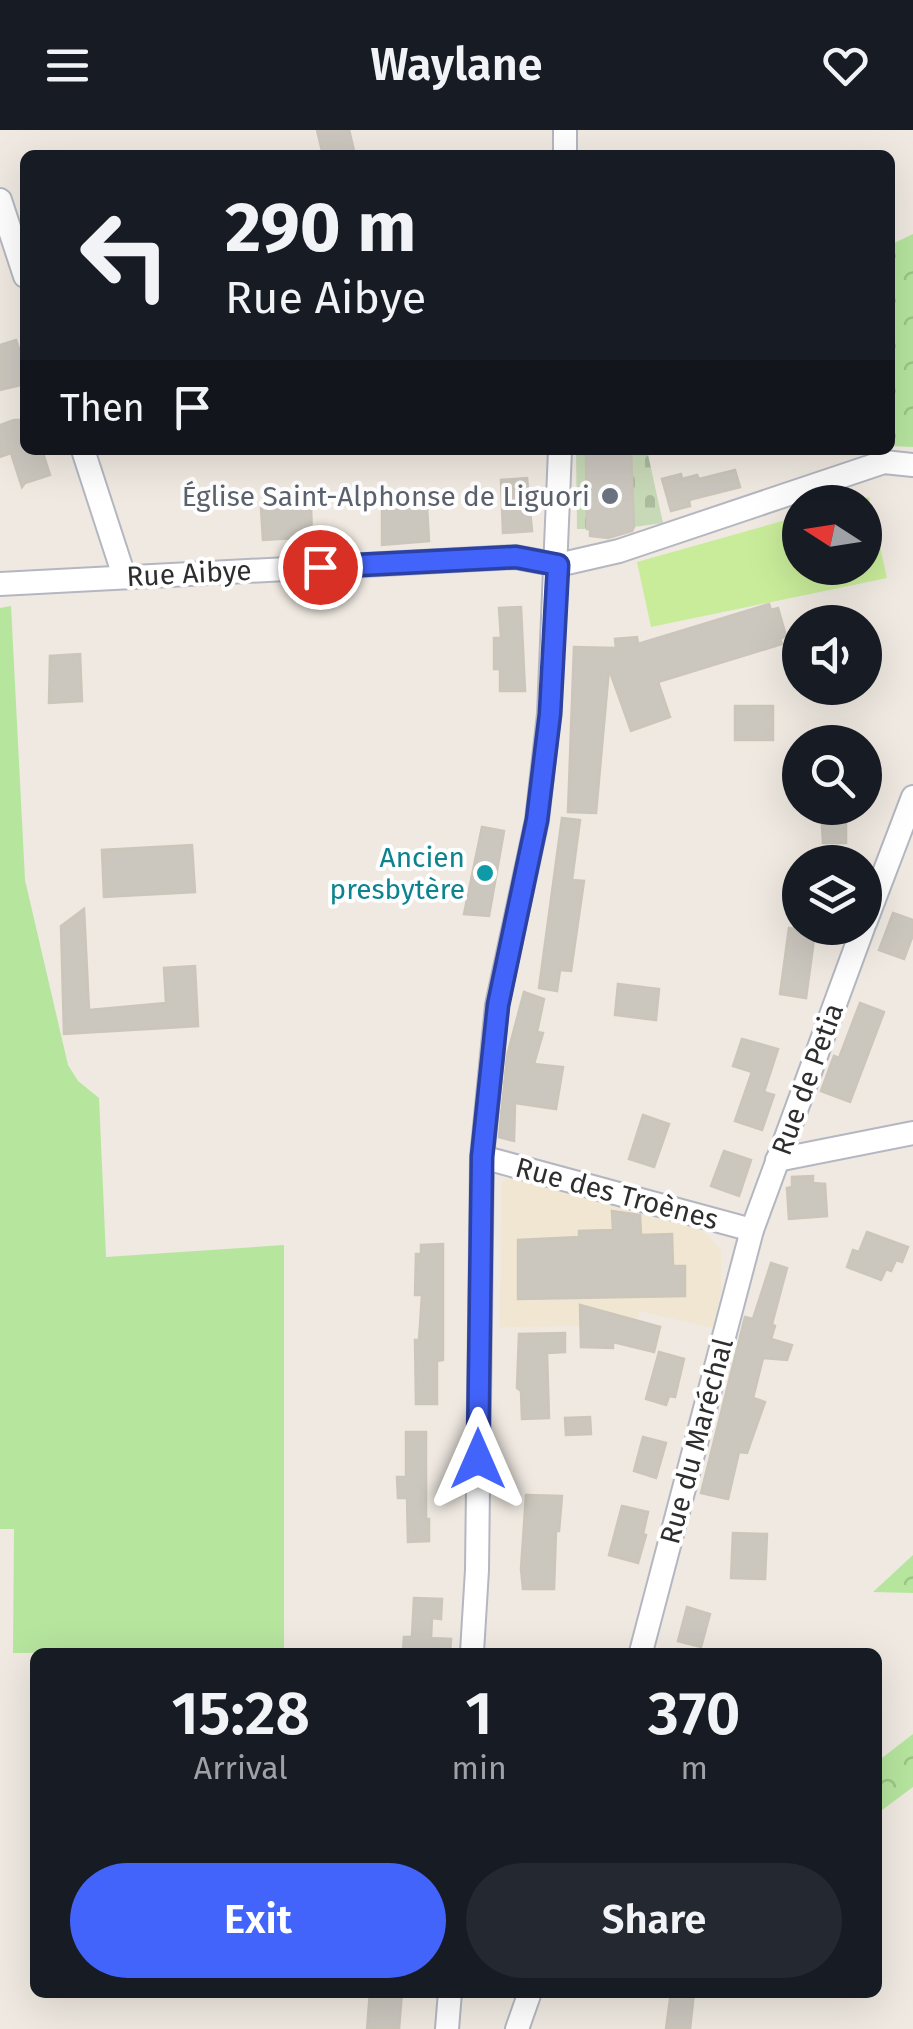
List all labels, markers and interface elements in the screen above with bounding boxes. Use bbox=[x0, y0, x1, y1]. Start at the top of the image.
icon: menu bbox=[40, 38, 95, 93]
text: Waylane bbox=[370, 38, 543, 92]
icon: heart bbox=[818, 38, 873, 93]
text: 290 m bbox=[225, 186, 416, 270]
icon: left bbox=[60, 190, 190, 320]
text: Rue Aibye bbox=[225, 271, 426, 325]
icon: arrive bbox=[165, 380, 220, 435]
text: Then bbox=[60, 385, 145, 431]
place label: Église Saint-Alphonse de Liguori bbox=[182, 480, 590, 513]
marker: Église Saint-Alphonse de Liguori bbox=[599, 485, 621, 507]
north arrow bbox=[782, 485, 882, 585]
map controls bbox=[782, 485, 882, 945]
pin bbox=[278, 525, 363, 610]
icon: arrive bbox=[293, 540, 348, 595]
street label: Rue Aibye bbox=[126, 554, 252, 593]
button: sound bbox=[782, 605, 882, 705]
button: search bbox=[782, 725, 882, 825]
place label: Ancien presbytère bbox=[330, 841, 465, 906]
button: layers bbox=[782, 845, 882, 945]
marker: Ancien presbytère bbox=[474, 862, 496, 884]
street label: Rue de Petia bbox=[765, 999, 850, 1160]
street label: Rue des Troènes bbox=[512, 1151, 722, 1236]
street label: Rue du Maréchal bbox=[653, 1335, 740, 1548]
position arrow bbox=[426, 1407, 530, 1511]
text: 15:28 bbox=[171, 1678, 310, 1750]
text: 1 bbox=[465, 1678, 493, 1750]
text: 370 bbox=[648, 1678, 741, 1750]
text: Arrival bbox=[194, 1749, 288, 1787]
text: min bbox=[451, 1749, 507, 1787]
text: m bbox=[681, 1749, 708, 1787]
button: Exit bbox=[70, 1863, 446, 1978]
button: Share bbox=[466, 1863, 842, 1978]

